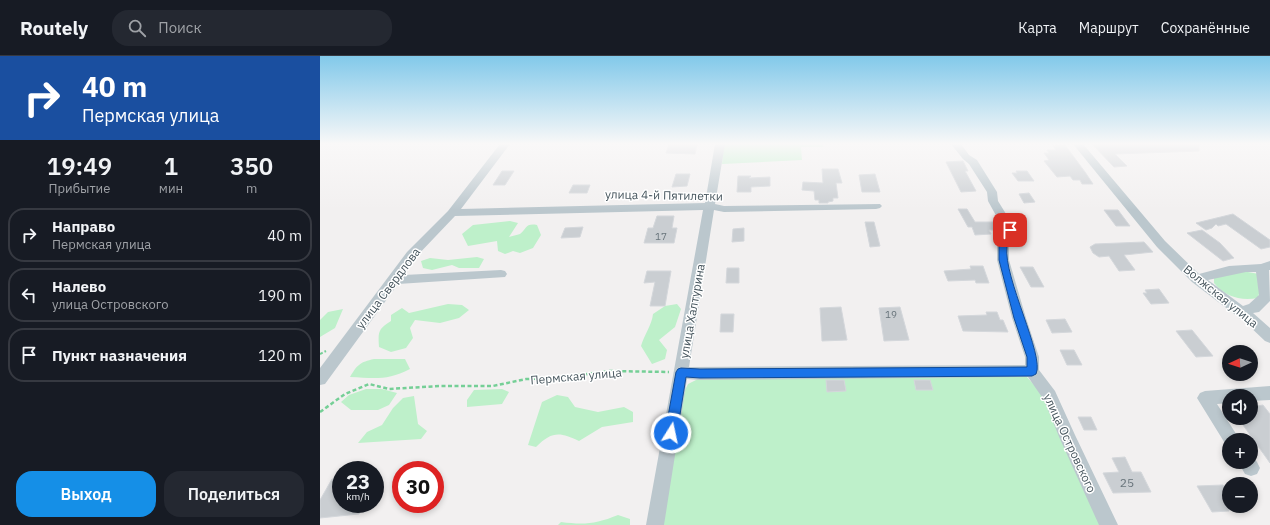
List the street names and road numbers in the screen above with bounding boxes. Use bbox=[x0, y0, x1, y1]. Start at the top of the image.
street label: улица 4-й Пятилетки bbox=[605, 186, 723, 204]
street label: улица Свердлова bbox=[353, 244, 424, 331]
street label: Волжская улица bbox=[1181, 261, 1262, 331]
street label: улица Халтурина bbox=[676, 262, 708, 360]
street label: Пермская улица bbox=[530, 364, 623, 387]
street label: улица Островского bbox=[1040, 391, 1100, 495]

